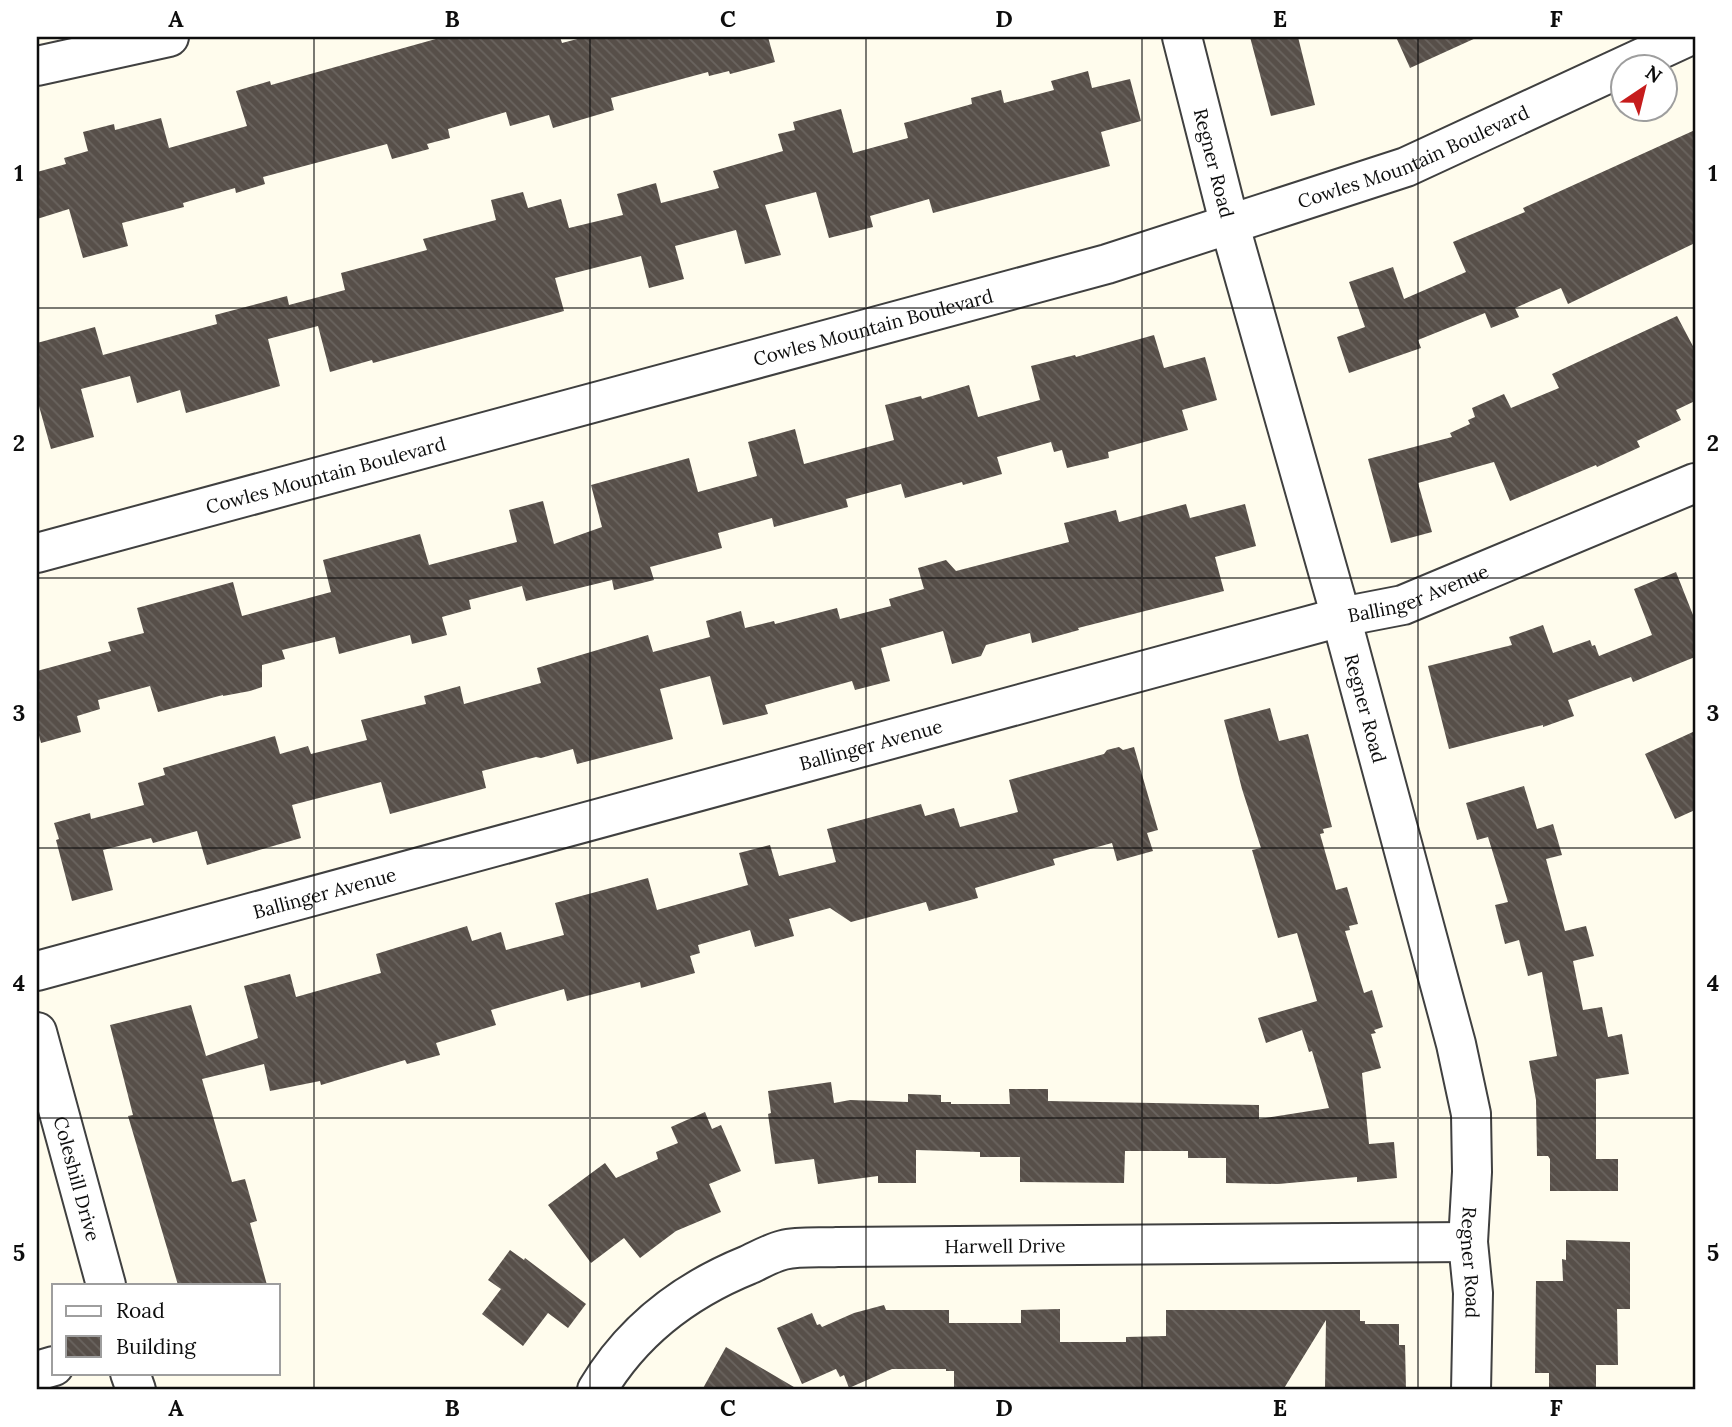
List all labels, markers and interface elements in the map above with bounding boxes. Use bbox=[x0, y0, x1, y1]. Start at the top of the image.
text: A bbox=[168, 4, 184, 33]
text: B bbox=[444, 4, 460, 33]
text: C bbox=[720, 4, 736, 33]
text: D bbox=[995, 4, 1013, 33]
text: E bbox=[1273, 4, 1287, 33]
text: F bbox=[1549, 4, 1563, 33]
north arrow bbox=[1610, 52, 1680, 122]
text: N bbox=[1641, 60, 1667, 88]
street label: Cowles Mountain Boulevard bbox=[1294, 100, 1533, 213]
street label: Regner Road bbox=[1189, 106, 1239, 220]
text: 1 bbox=[14, 158, 24, 187]
text: 1 bbox=[1708, 158, 1718, 187]
street label: Cowles Mountain Boulevard bbox=[751, 283, 996, 371]
text: 2 bbox=[13, 428, 25, 457]
text: 2 bbox=[1707, 428, 1719, 457]
street label: Cowles Mountain Boulevard bbox=[203, 431, 448, 519]
street label: Ballinger Avenue bbox=[1346, 559, 1492, 627]
street label: Regner Road bbox=[1339, 651, 1392, 765]
text: 3 bbox=[13, 698, 25, 727]
text: 3 bbox=[1707, 698, 1719, 727]
street label: Ballinger Avenue bbox=[797, 714, 945, 776]
street label: Ballinger Avenue bbox=[250, 862, 399, 924]
text: 4 bbox=[13, 968, 25, 997]
text: 4 bbox=[1707, 968, 1719, 997]
street label: Coleshill Drive bbox=[49, 1114, 105, 1244]
street label: Regner Road bbox=[1456, 1206, 1485, 1319]
street label: Harwell Drive bbox=[944, 1233, 1066, 1258]
text: 5 bbox=[13, 1238, 25, 1267]
text: 5 bbox=[1707, 1238, 1719, 1267]
legend bbox=[52, 1284, 280, 1374]
text: Road bbox=[116, 1297, 165, 1324]
text: Building bbox=[116, 1333, 196, 1360]
text: A bbox=[168, 1393, 184, 1422]
text: B bbox=[444, 1393, 460, 1422]
text: C bbox=[720, 1393, 736, 1422]
text: D bbox=[995, 1393, 1013, 1422]
text: E bbox=[1273, 1393, 1287, 1422]
text: F bbox=[1549, 1393, 1563, 1422]

